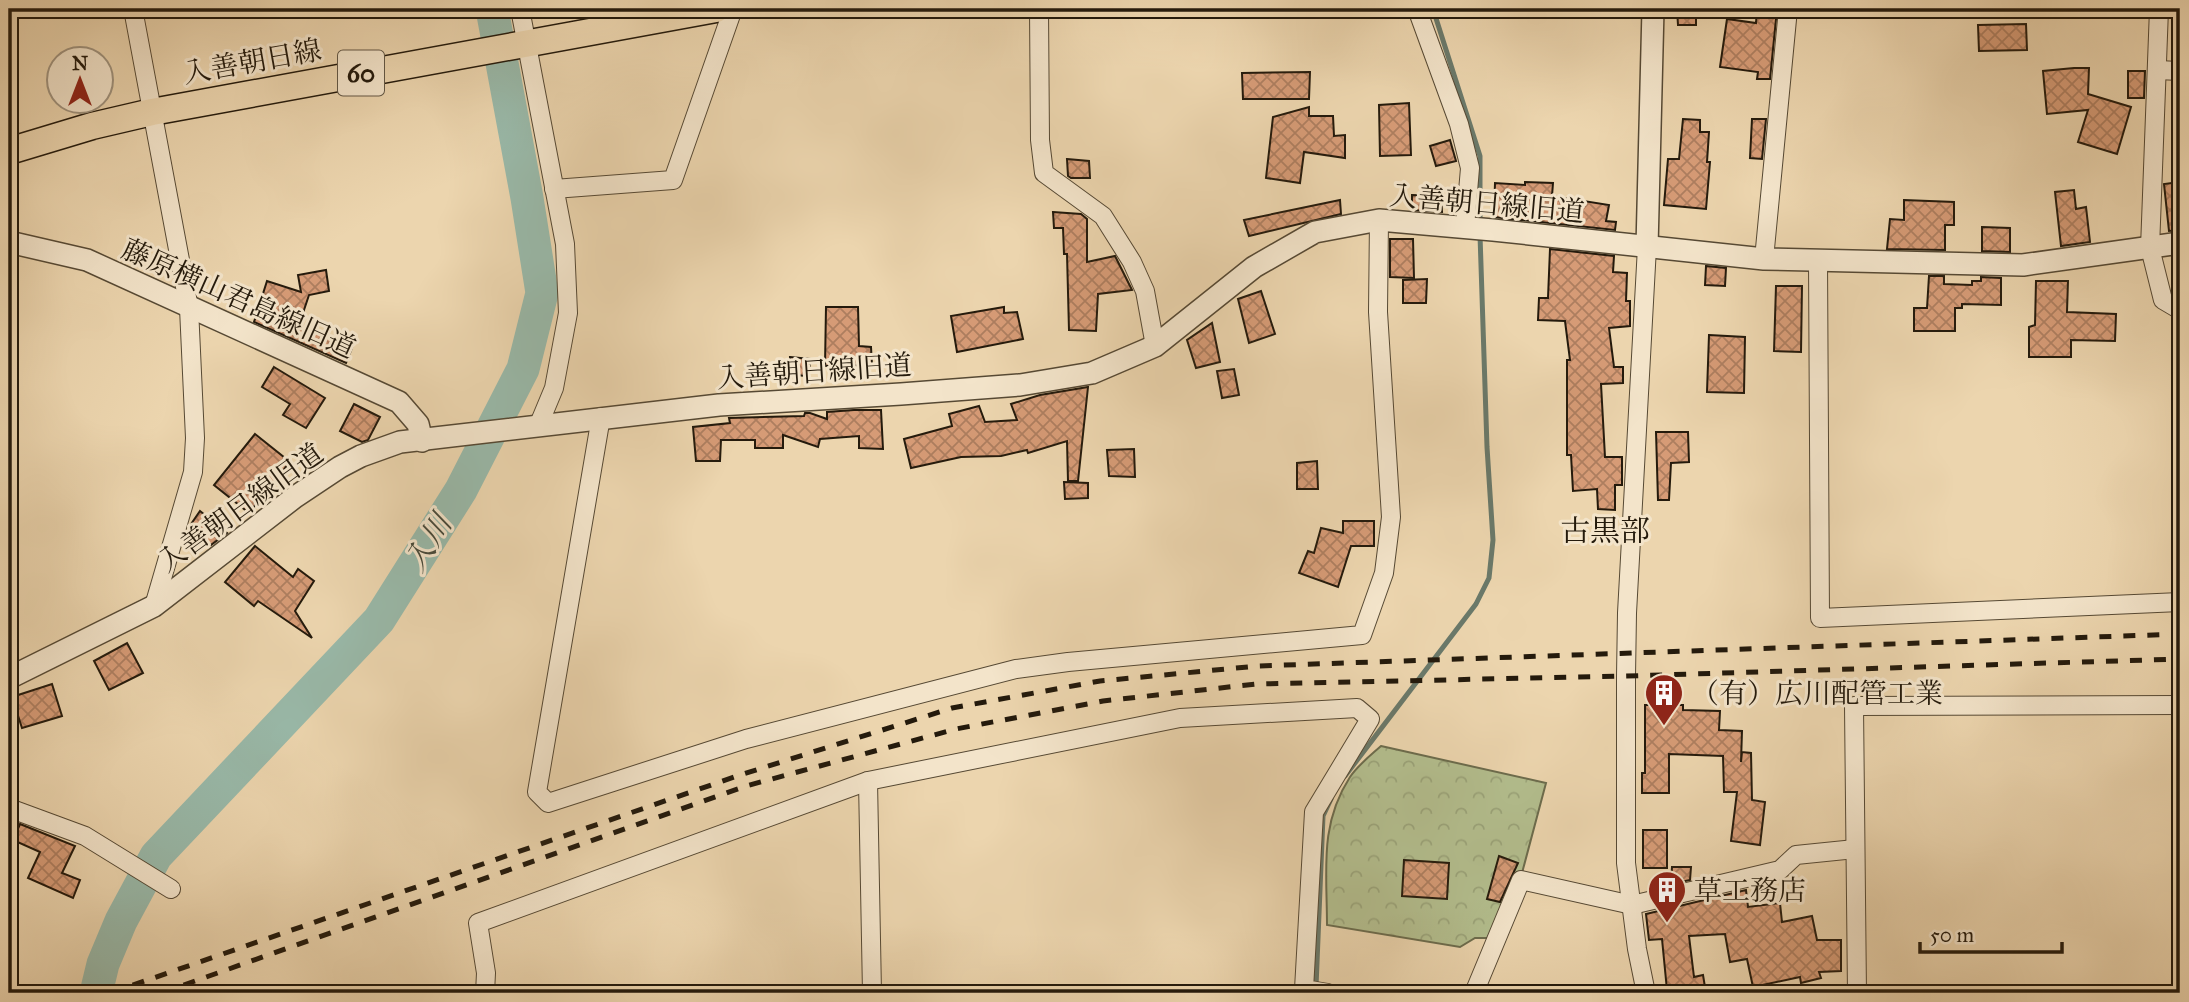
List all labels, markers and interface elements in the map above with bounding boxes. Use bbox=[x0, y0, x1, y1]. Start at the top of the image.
street label: 入善朝日線 bbox=[180, 32, 324, 91]
north arrow bbox=[46, 46, 116, 116]
road number: 60 bbox=[338, 50, 384, 96]
text: N bbox=[72, 52, 88, 75]
street label: 入善朝日線旧道 bbox=[1388, 178, 1586, 229]
street label: 藤原横山君島線旧道 bbox=[117, 231, 361, 366]
street label: 入善朝日線旧道 bbox=[715, 347, 913, 396]
street label: 入善朝日線旧道 bbox=[151, 436, 330, 579]
water label: 入川 bbox=[397, 505, 461, 578]
district label: 古黒部 bbox=[1560, 513, 1650, 549]
building icon: （有）広川配管工業 bbox=[1643, 672, 1685, 727]
place label: （有）広川配管工業 bbox=[1691, 676, 1943, 711]
building icon: 草工務店 bbox=[1646, 869, 1688, 924]
place label: 草工務店 bbox=[1694, 873, 1806, 908]
scale bar bbox=[1920, 911, 2061, 955]
text: 50 m bbox=[1930, 922, 1975, 948]

